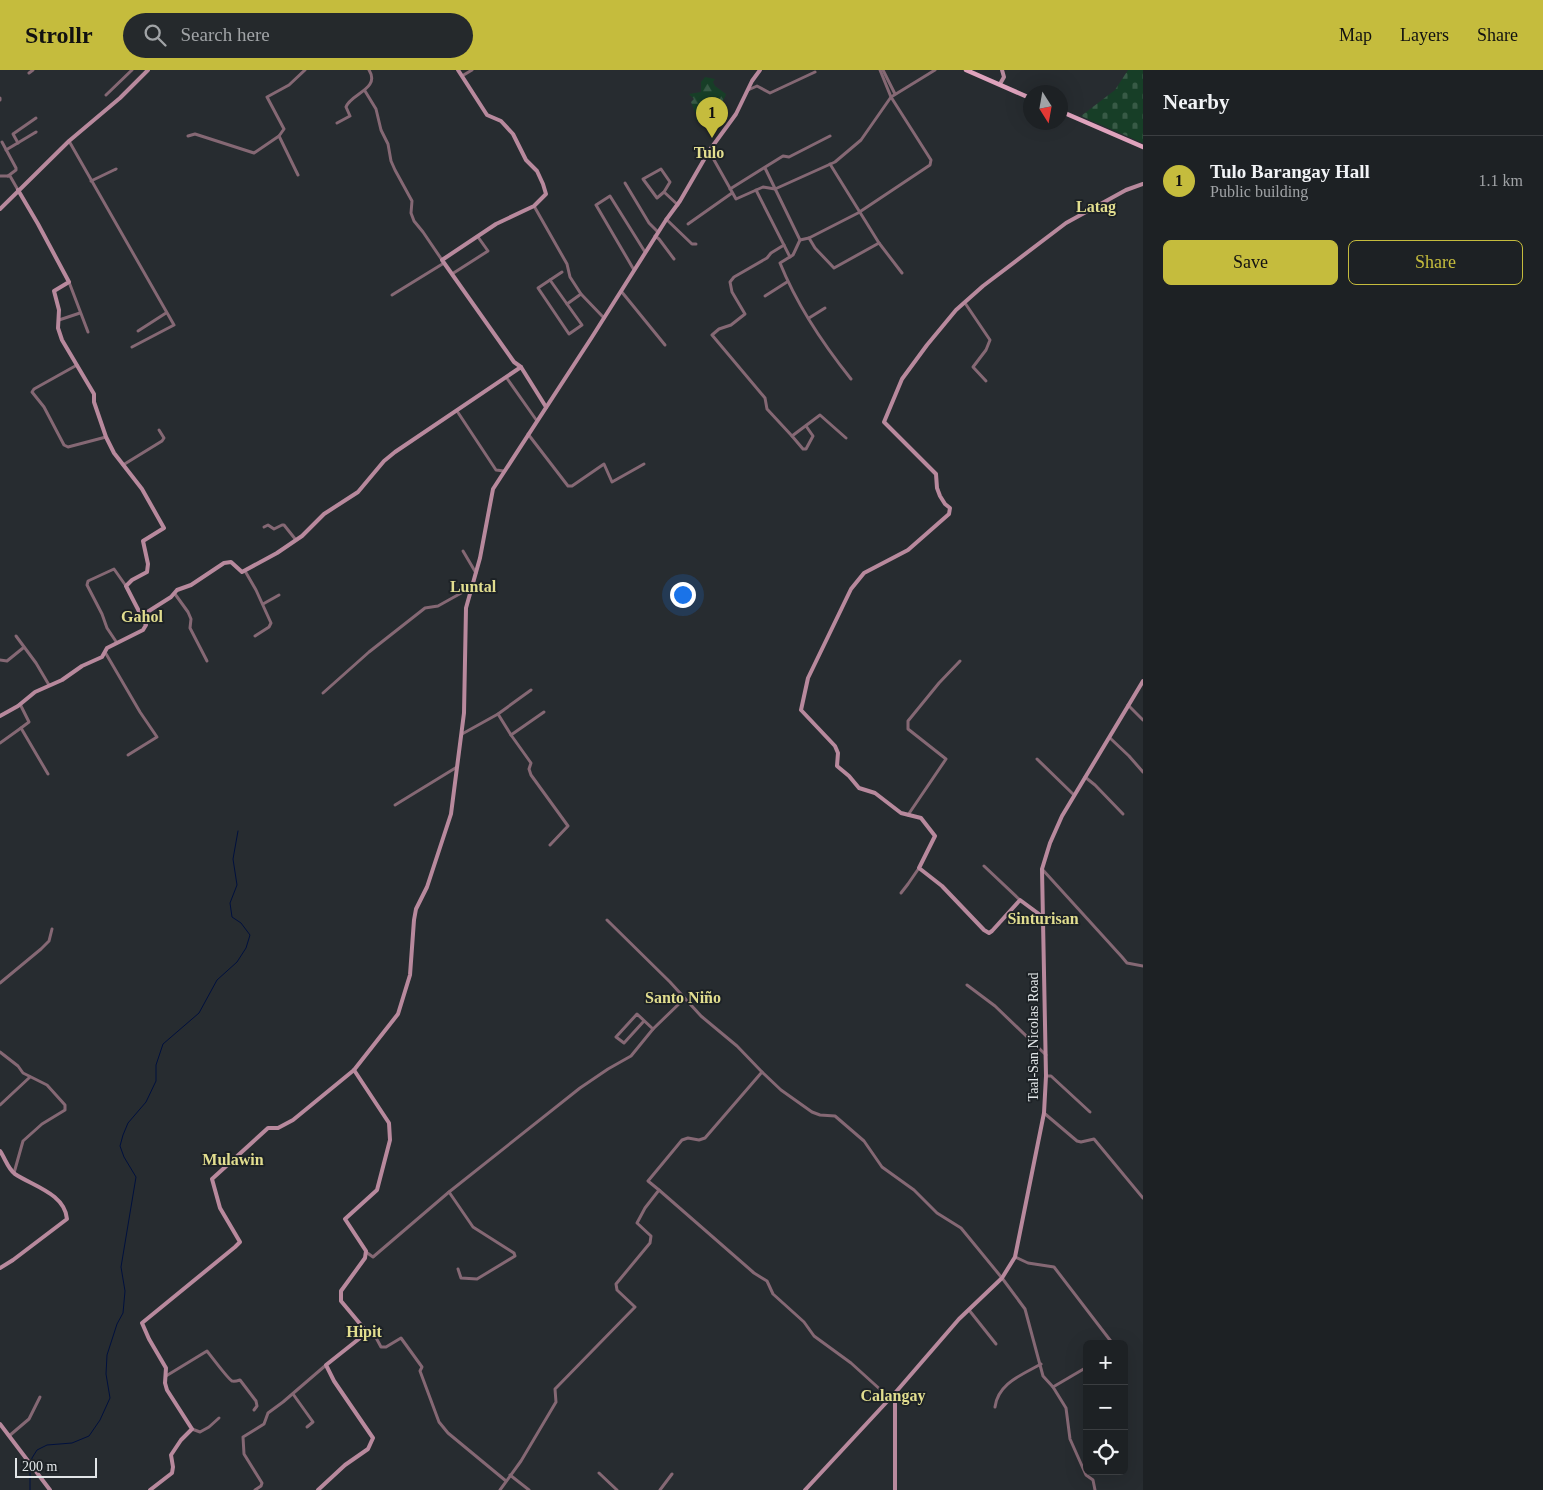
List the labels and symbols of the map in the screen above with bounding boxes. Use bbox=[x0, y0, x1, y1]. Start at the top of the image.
north arrow bbox=[1023, 85, 1068, 130]
pin: 1 bbox=[696, 97, 728, 138]
district label: Tulo bbox=[694, 144, 724, 161]
district label: Latag bbox=[1076, 198, 1116, 216]
district label: Luntal bbox=[450, 578, 497, 595]
your location bbox=[670, 582, 696, 608]
district label: Gahol bbox=[121, 608, 163, 625]
district label: Sinturisan bbox=[1007, 910, 1079, 927]
street label: Taal-San Nicolas Road bbox=[1026, 973, 1041, 1101]
district label: Santo Niño bbox=[645, 989, 721, 1006]
district label: Mulawin bbox=[202, 1151, 264, 1168]
district label: Hipit bbox=[346, 1323, 382, 1341]
district label: Calangay bbox=[861, 1387, 925, 1405]
scale bar bbox=[15, 1455, 98, 1478]

